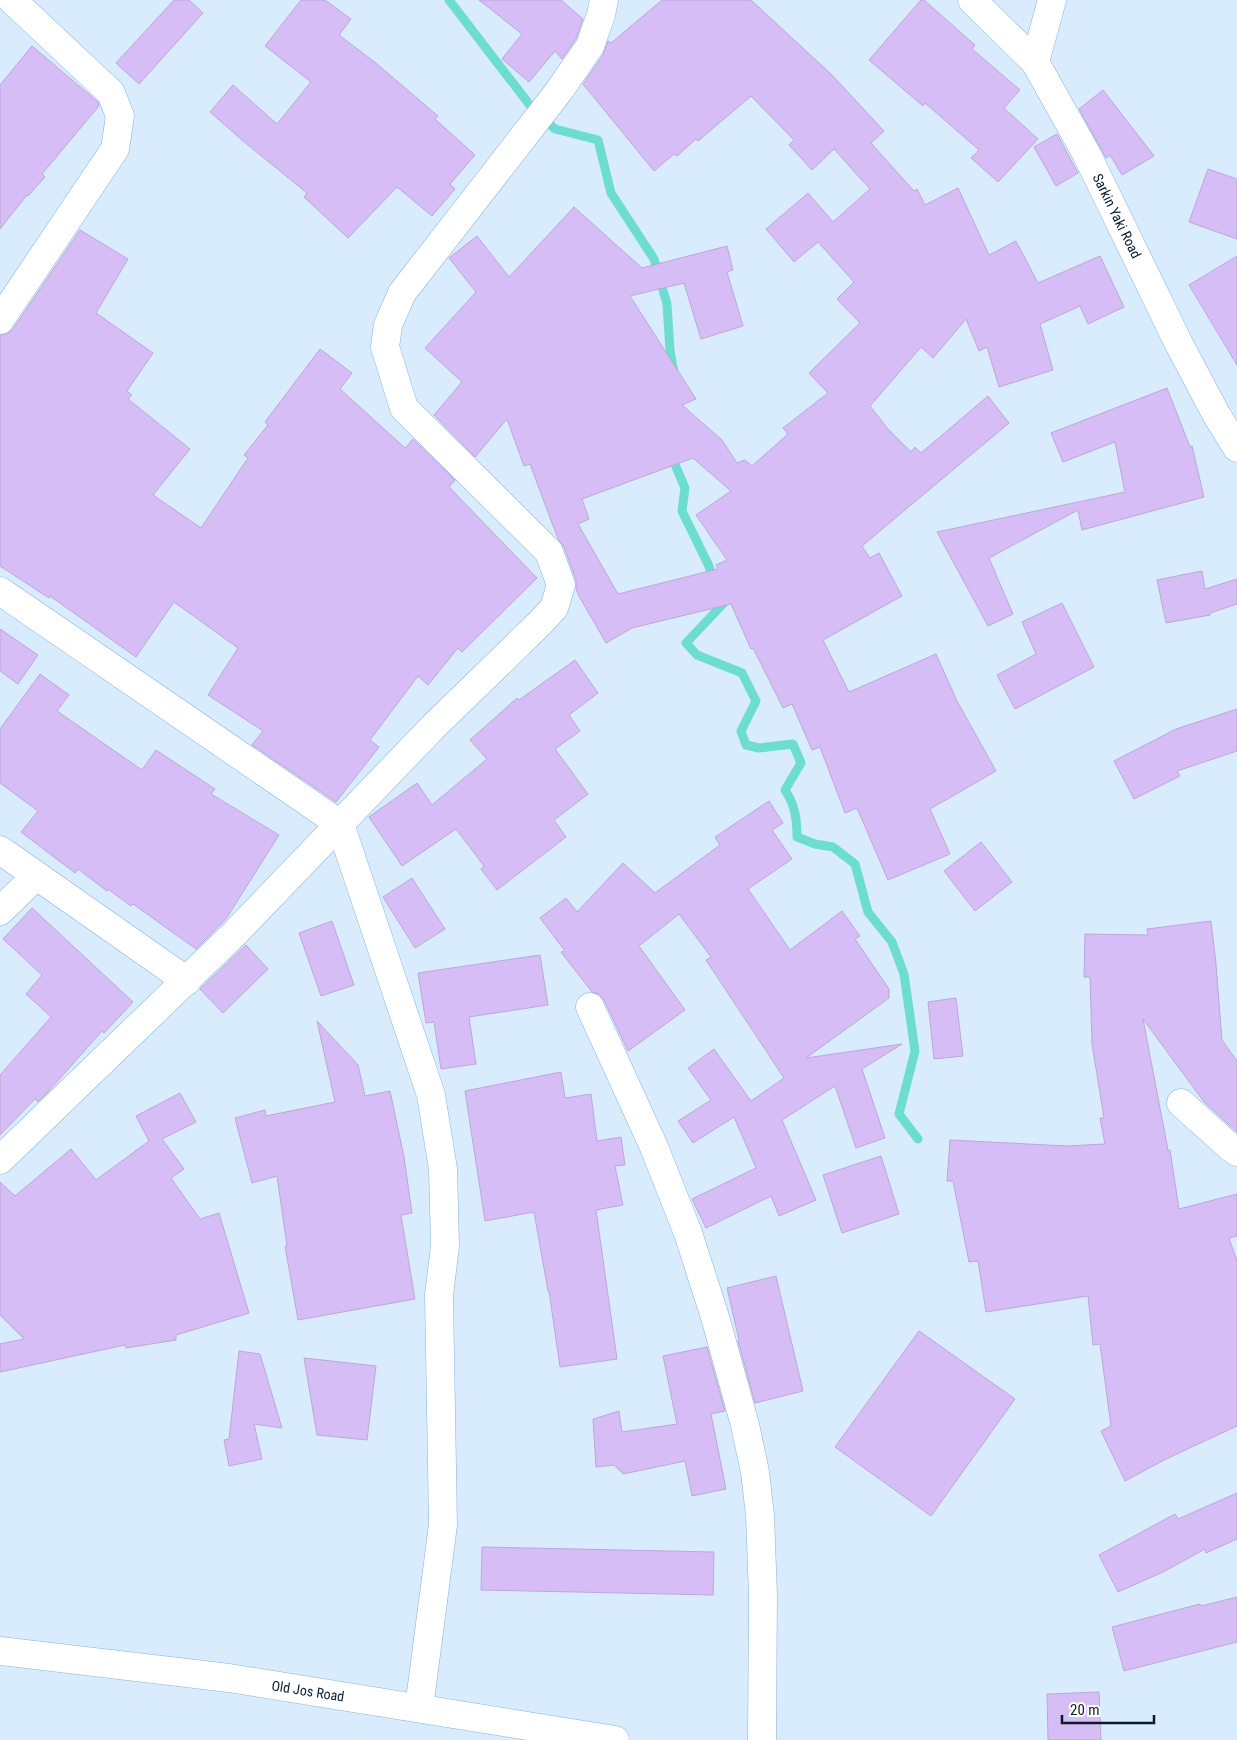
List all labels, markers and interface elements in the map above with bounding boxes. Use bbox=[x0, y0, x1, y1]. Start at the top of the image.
street label: Sarkin Yaki Road bbox=[1090, 171, 1144, 261]
street label: Old Jos Road bbox=[271, 1677, 345, 1705]
scale bar bbox=[1062, 1692, 1154, 1724]
text: 20 m bbox=[1070, 1701, 1100, 1719]

